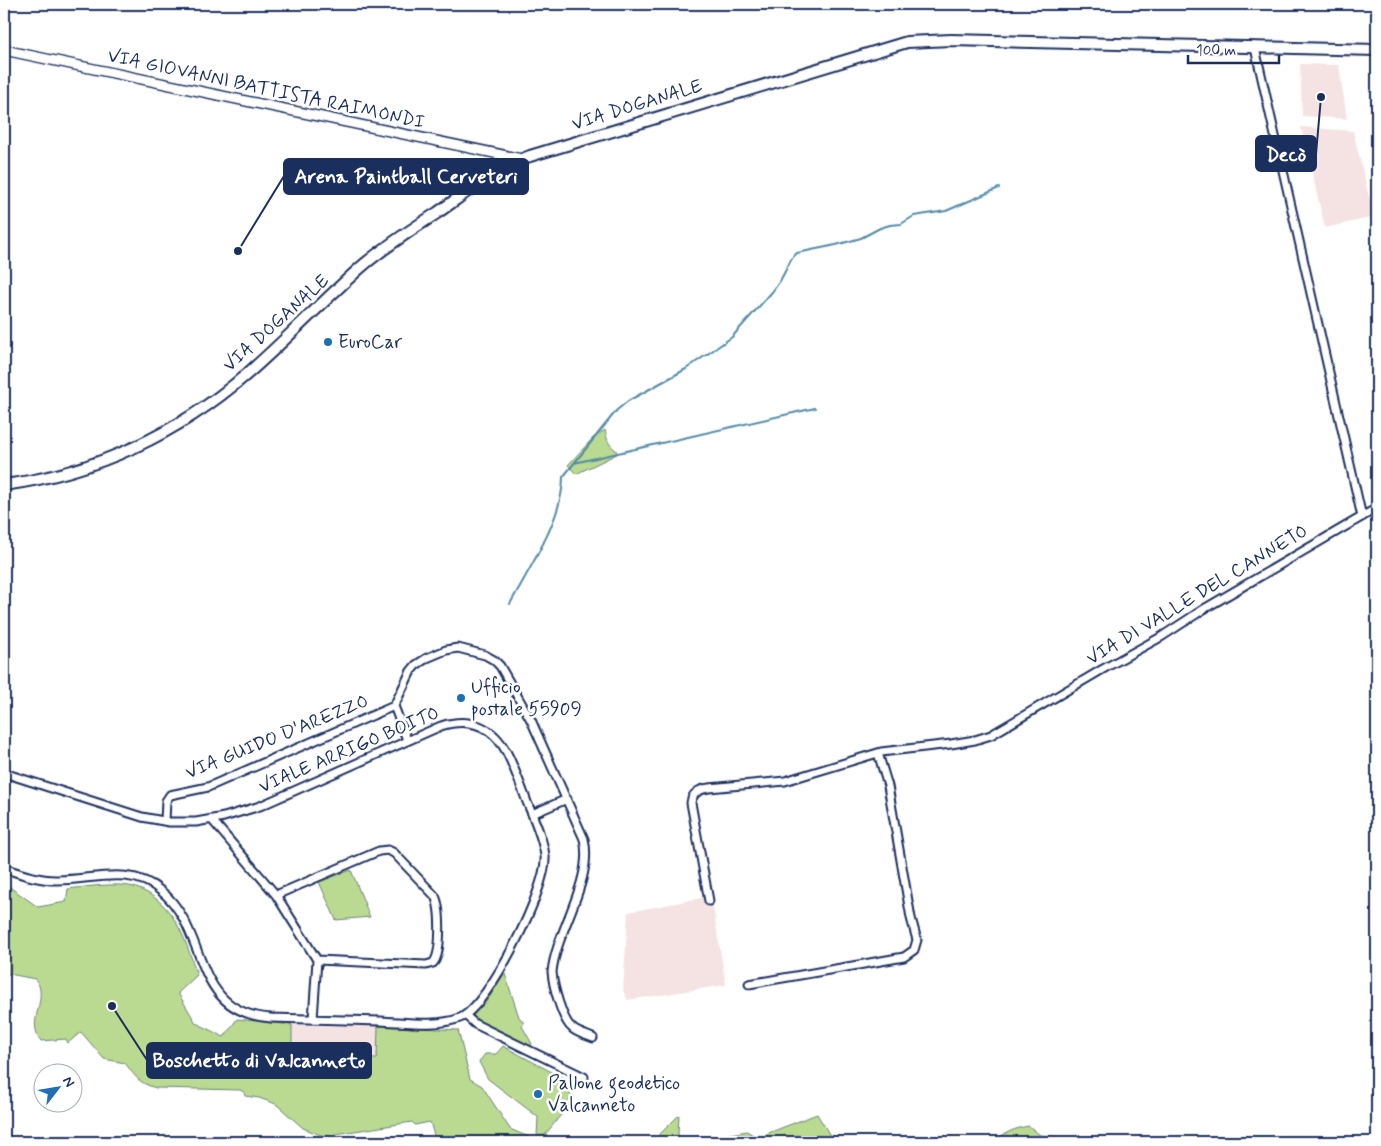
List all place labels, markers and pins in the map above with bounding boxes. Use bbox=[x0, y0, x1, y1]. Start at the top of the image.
callout: Decò bbox=[1256, 136, 1316, 171]
callout: Arena Paintball Cerveteri bbox=[284, 159, 528, 194]
place label: EuroCar bbox=[338, 330, 402, 355]
marker: EuroCar bbox=[322, 336, 334, 348]
place label: Ufficio postale 55909 bbox=[471, 675, 582, 722]
marker: Ufficio postale 55909 bbox=[455, 692, 467, 704]
callout: Boschetto di Valcanneto bbox=[147, 1043, 371, 1078]
place label: Pallone geodetico Valcanneto bbox=[548, 1071, 680, 1118]
marker: Pallone geodetico Valcanneto bbox=[532, 1088, 544, 1100]

